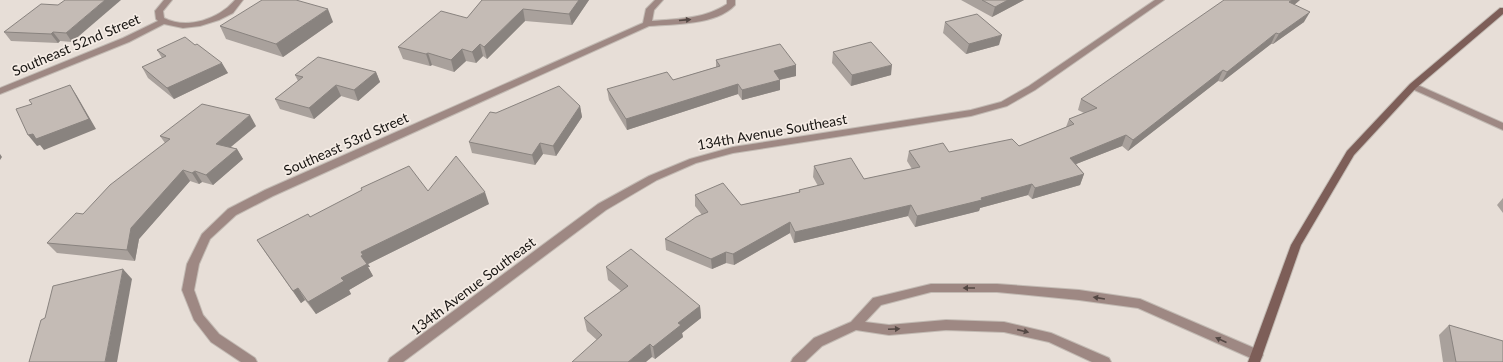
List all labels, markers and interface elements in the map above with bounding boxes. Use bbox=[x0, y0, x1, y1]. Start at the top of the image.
street label: Southeast 52nd Street bbox=[9, 10, 142, 79]
one-way arrow bbox=[679, 17, 691, 23]
street label: Southeast 53rd Street bbox=[281, 108, 411, 179]
street label: 134th Avenue Southeast bbox=[696, 110, 848, 153]
street label: 134th Avenue Southeast bbox=[407, 233, 538, 338]
one-way arrow bbox=[962, 285, 975, 291]
one-way arrow bbox=[1093, 295, 1105, 301]
one-way arrow bbox=[888, 326, 900, 333]
one-way arrow bbox=[1017, 329, 1029, 335]
one-way arrow bbox=[1214, 336, 1226, 342]

